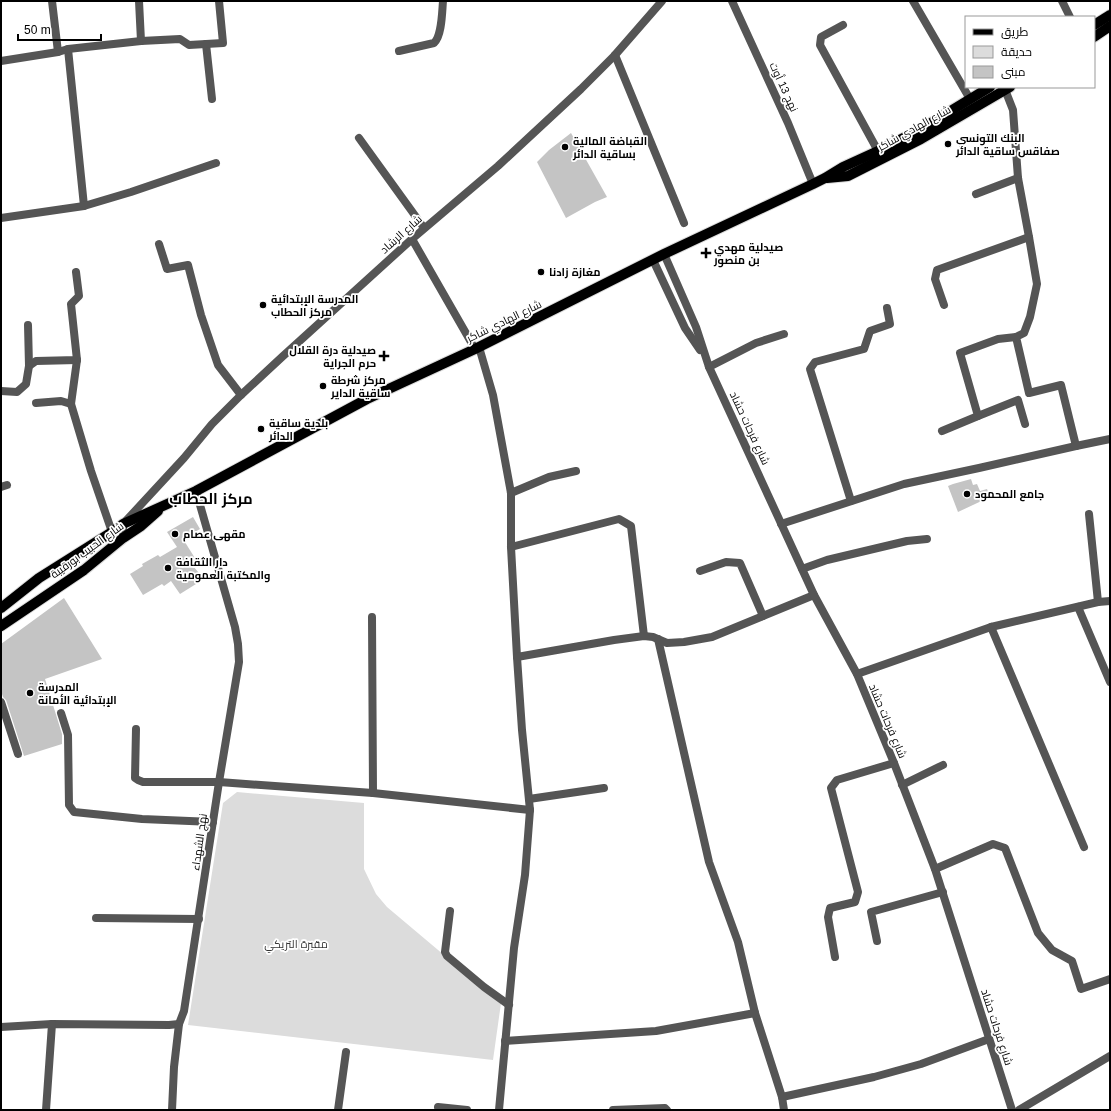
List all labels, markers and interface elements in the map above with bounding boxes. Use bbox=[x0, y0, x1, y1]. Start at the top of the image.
scale bar bbox=[18, 16, 101, 42]
legend bbox=[965, 16, 1095, 88]
text: 50 m bbox=[24, 23, 51, 37]
text: طريق bbox=[1001, 25, 1029, 39]
text: حديقة bbox=[1001, 45, 1032, 59]
street label: نهج 13 أوت bbox=[766, 60, 802, 115]
text: مبنى bbox=[1001, 65, 1026, 79]
street label: شارع الهادي شاكر bbox=[875, 103, 954, 156]
place label: البنك التونسي صفاقس ساقية الدائر bbox=[955, 132, 1060, 158]
place label: القباضة المالية بساقية الدائر bbox=[572, 135, 647, 161]
marker: البنك التونسي صفاقس ساقية الدائر bbox=[943, 139, 953, 149]
marker: القباضة المالية بساقية الدائر bbox=[560, 142, 570, 152]
street label: شارع الرشاد bbox=[378, 212, 425, 257]
place label: صيدلية مهدي بن منصور bbox=[713, 241, 783, 268]
marker: صيدلية مهدي بن منصور bbox=[701, 248, 711, 258]
place label: مغازة زادنا bbox=[549, 266, 600, 279]
marker: مغازة زادنا bbox=[536, 267, 546, 277]
place label: المدرسة الإبتدائية مركز الحطاب bbox=[271, 293, 358, 319]
street label: شارع الهادي شاكر bbox=[464, 298, 545, 347]
marker: المدرسة الإبتدائية مركز الحطاب bbox=[258, 300, 268, 310]
place label: صيدلية درة القلال حرم الجراية bbox=[289, 344, 376, 371]
marker: صيدلية درة القلال حرم الجراية bbox=[379, 351, 389, 361]
place label: مركز شرطة ساقية الداير bbox=[330, 374, 391, 400]
marker: مركز شرطة ساقية الداير bbox=[318, 381, 328, 391]
street label: شارع فرحات حشاد bbox=[726, 389, 772, 467]
place label: بلدية ساقية الدائر bbox=[268, 417, 328, 443]
marker: بلدية ساقية الدائر bbox=[256, 424, 266, 434]
place label: جامع المحمود bbox=[975, 488, 1044, 502]
marker: جامع المحمود bbox=[962, 489, 972, 499]
district label: مركز الحطاب bbox=[169, 490, 253, 508]
street label: شارع الحبيب بورقيبة bbox=[48, 520, 127, 582]
place label: مقهى عصام bbox=[183, 528, 246, 542]
marker: مقهى عصام bbox=[170, 529, 180, 539]
place label: دار الثقافة والمكتبة العمومية bbox=[176, 556, 270, 583]
marker: دار الثقافة والمكتبة العمومية bbox=[163, 563, 173, 573]
place label: المدرسة الإبتدائية الأمانة bbox=[38, 681, 117, 707]
street label: شارع فرحات حشاد bbox=[865, 682, 909, 761]
marker: المدرسة الإبتدائية الأمانة bbox=[25, 688, 35, 698]
street label: نهج الشهداء bbox=[189, 813, 211, 872]
park label: مقبرة التريكي bbox=[264, 938, 328, 953]
street label: شارع فرحات حشاد bbox=[977, 987, 1015, 1067]

